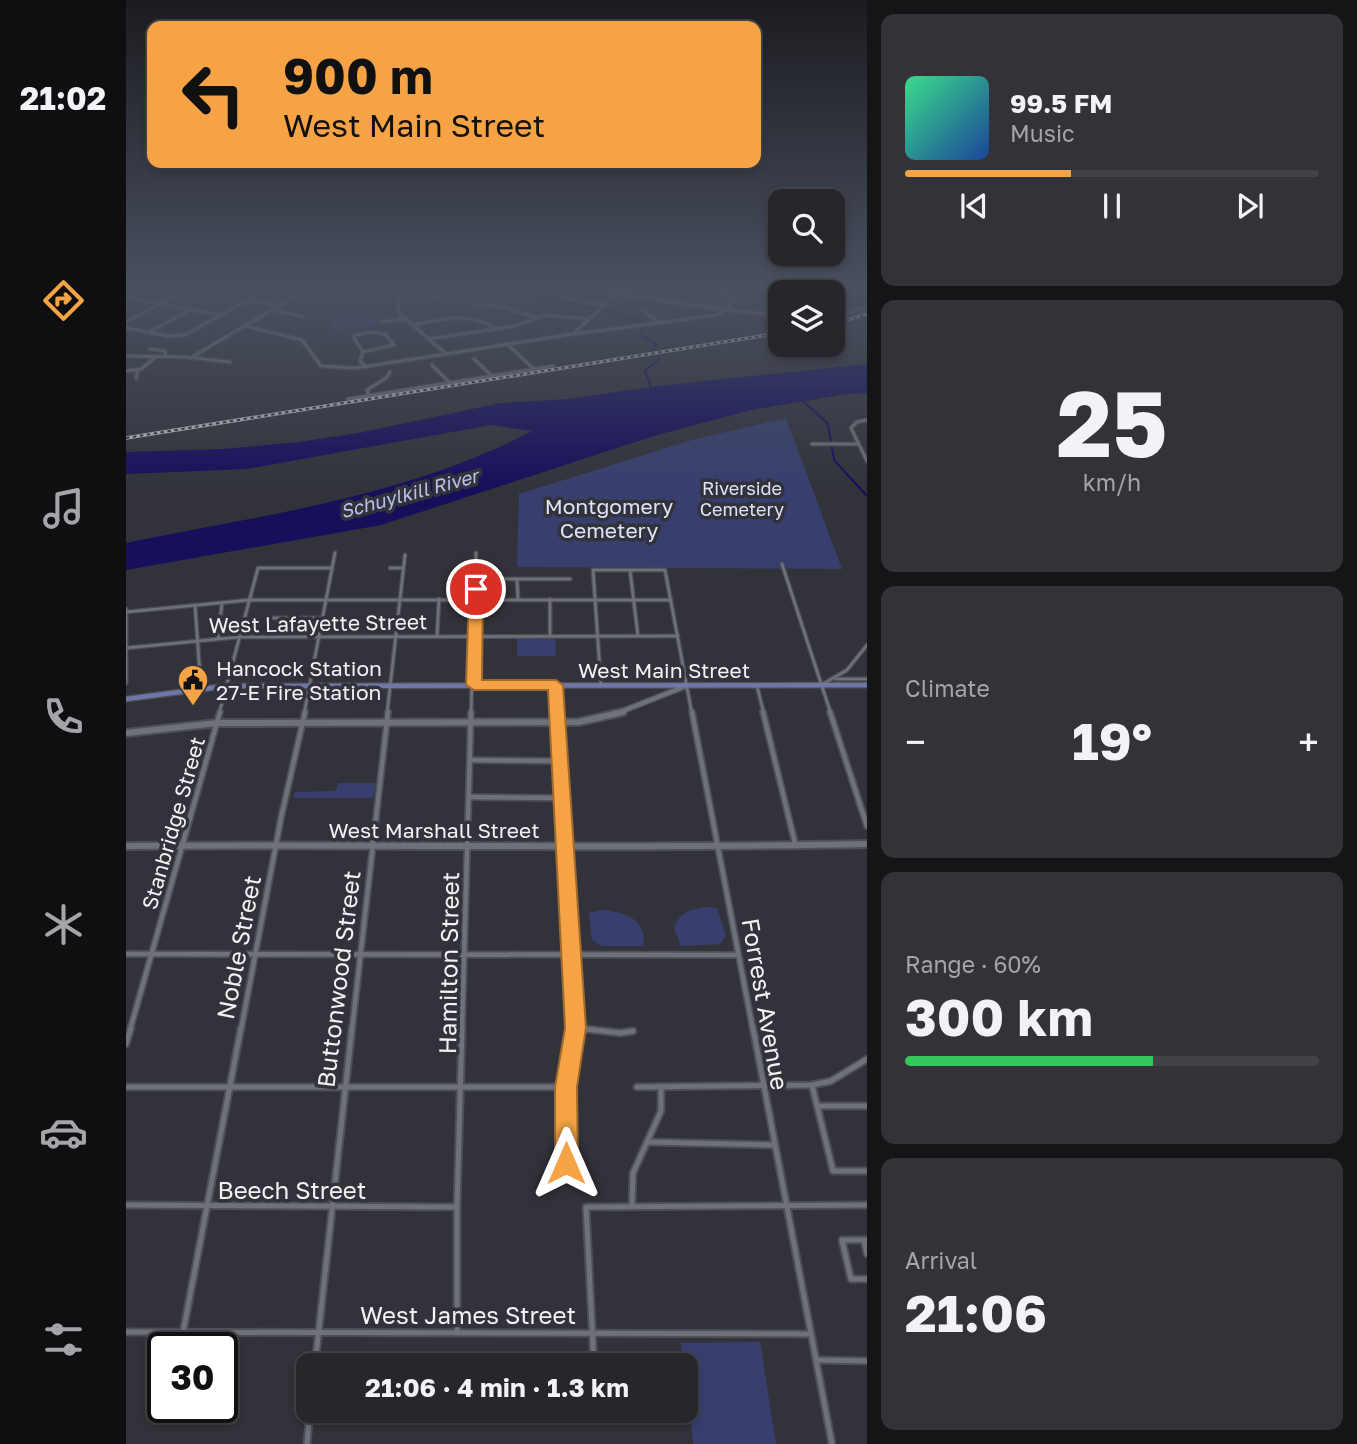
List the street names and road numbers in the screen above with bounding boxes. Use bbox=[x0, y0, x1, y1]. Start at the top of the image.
street label: West Lafayette Street bbox=[208, 608, 428, 638]
street label: West Main Street bbox=[578, 657, 750, 683]
street label: Stanbridge Street bbox=[136, 734, 210, 912]
street label: West Marshall Street bbox=[328, 817, 540, 843]
street label: Buttonwood Street bbox=[310, 869, 366, 1089]
street label: Hamilton Street bbox=[432, 872, 464, 1054]
street label: Noble Street bbox=[210, 873, 266, 1021]
street label: Forrest Avenue bbox=[737, 916, 795, 1092]
street label: Beech Street bbox=[218, 1175, 366, 1204]
street label: West James Street bbox=[360, 1300, 576, 1329]

